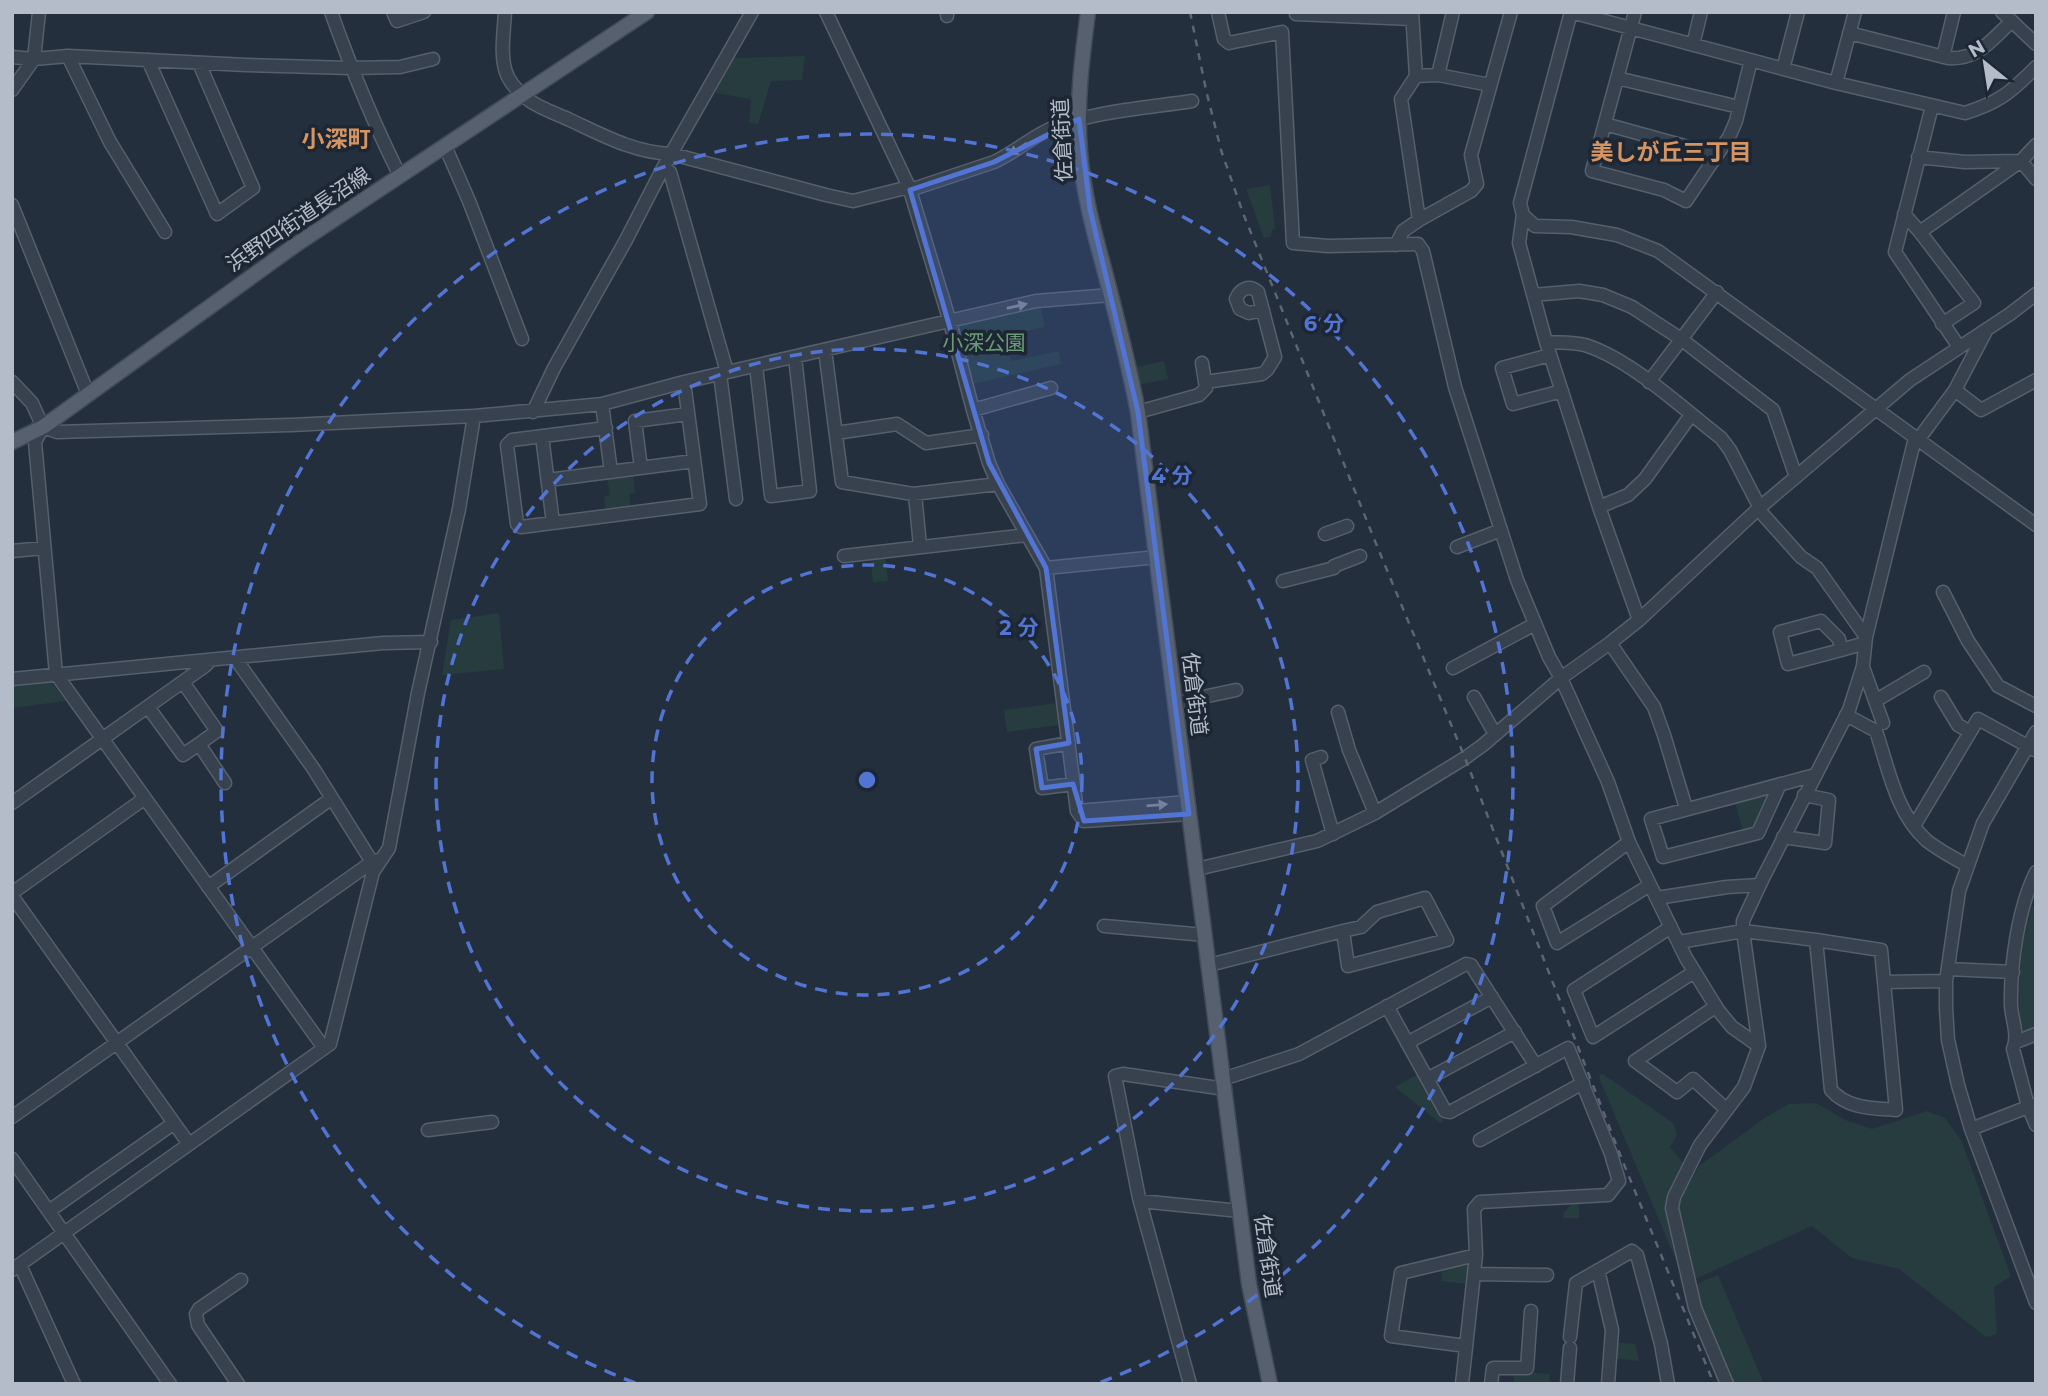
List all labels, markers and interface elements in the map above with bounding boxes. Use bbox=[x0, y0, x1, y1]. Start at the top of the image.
north arrow bbox=[1950, 28, 2020, 98]
text: N bbox=[1964, 35, 1989, 63]
street label: 佐倉街道 bbox=[1047, 97, 1077, 183]
district label: 小深町 bbox=[302, 125, 371, 153]
district label: 美しが丘三丁目 bbox=[1591, 138, 1752, 166]
one-way arrow bbox=[1009, 142, 1028, 155]
street label: 浜野四街道長沼線 bbox=[221, 162, 375, 276]
one-way arrow bbox=[1006, 300, 1028, 311]
text: 6 分 bbox=[1304, 311, 1344, 336]
park label: 小深公園 bbox=[942, 330, 1026, 355]
text: 4 分 bbox=[1151, 463, 1193, 488]
text: 2 分 bbox=[999, 615, 1039, 640]
street label: 佐倉街道 bbox=[1177, 651, 1213, 737]
centre of rings bbox=[855, 768, 879, 792]
one-way arrow bbox=[1146, 799, 1168, 810]
street label: 佐倉街道 bbox=[1250, 1213, 1286, 1299]

